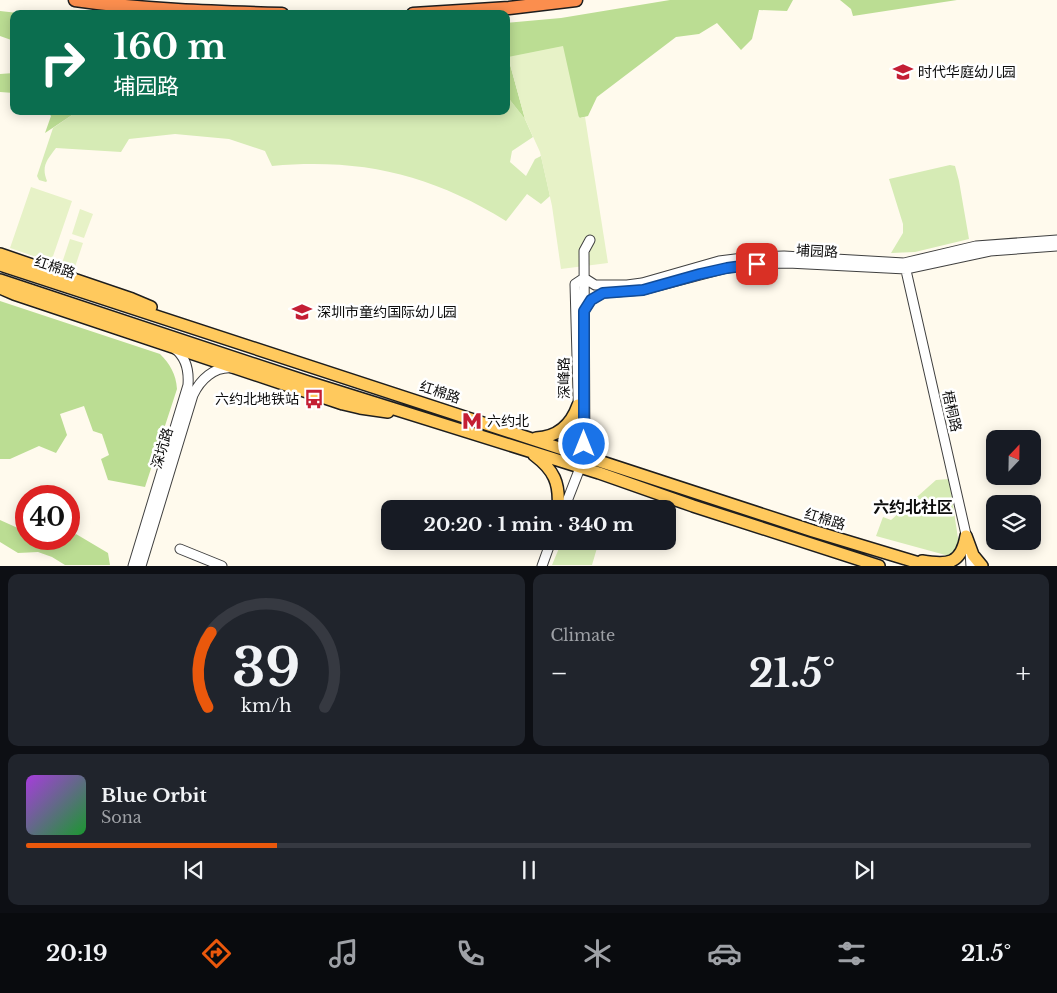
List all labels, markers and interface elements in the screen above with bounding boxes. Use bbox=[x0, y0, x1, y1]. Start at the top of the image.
text: 160 m bbox=[113, 25, 226, 68]
icon: right bbox=[30, 30, 95, 95]
school or university icon: 时代华庭幼儿园 bbox=[892, 61, 914, 83]
place label: 时代华庭幼儿园 bbox=[918, 63, 1016, 81]
text: 埔园路 bbox=[113, 73, 179, 100]
street label: 埔园路 bbox=[796, 241, 838, 261]
pin bbox=[736, 243, 778, 285]
icon: arrive bbox=[743, 250, 771, 278]
street label: 红棉路 bbox=[32, 252, 78, 282]
school or university icon: 深圳市童约国际幼儿园 bbox=[291, 301, 313, 323]
place label: 深圳市童约国际幼儿园 bbox=[317, 303, 457, 321]
street label: 深峰路 bbox=[555, 357, 573, 399]
street label: 红棉路 bbox=[417, 377, 463, 407]
bus stop icon: 六约北地铁站 bbox=[303, 388, 325, 410]
street label: 梧桐路 bbox=[939, 389, 965, 433]
place label: 六约北地铁站 bbox=[215, 390, 299, 408]
metro station icon: 六约北 bbox=[461, 410, 483, 432]
place label: 六约北 bbox=[487, 412, 529, 430]
position arrow bbox=[557, 417, 609, 469]
street label: 深坑路 bbox=[147, 425, 177, 471]
north arrow bbox=[986, 430, 1041, 485]
map controls bbox=[986, 430, 1041, 550]
speed limit sign: 40 bbox=[15, 485, 80, 550]
button: layers bbox=[986, 495, 1041, 550]
district label: 六约北社区 bbox=[873, 497, 953, 517]
street label: 红棉路 bbox=[802, 504, 848, 534]
text: 20:20 · 1 min · 340 m bbox=[424, 513, 633, 536]
text: Climate bbox=[551, 625, 615, 645]
text: 39 bbox=[232, 636, 300, 700]
text: 21.5° bbox=[749, 650, 835, 697]
text: − bbox=[551, 656, 568, 691]
text: + bbox=[1016, 656, 1031, 691]
text: km/h bbox=[241, 695, 292, 717]
text: Blue Orbit bbox=[101, 784, 207, 807]
text: Sona bbox=[101, 807, 142, 827]
icon: previous bbox=[180, 856, 208, 884]
icon: pause bbox=[515, 856, 543, 884]
icon: next bbox=[850, 856, 878, 884]
icon: directions bbox=[199, 936, 234, 971]
icon: music bbox=[326, 936, 361, 971]
icon: phone bbox=[453, 936, 488, 971]
icon: climate bbox=[580, 936, 615, 971]
icon: car bbox=[707, 936, 742, 971]
icon: filters bbox=[834, 936, 869, 971]
text: 20:19 bbox=[46, 940, 108, 967]
text: 21.5° bbox=[961, 940, 1011, 967]

